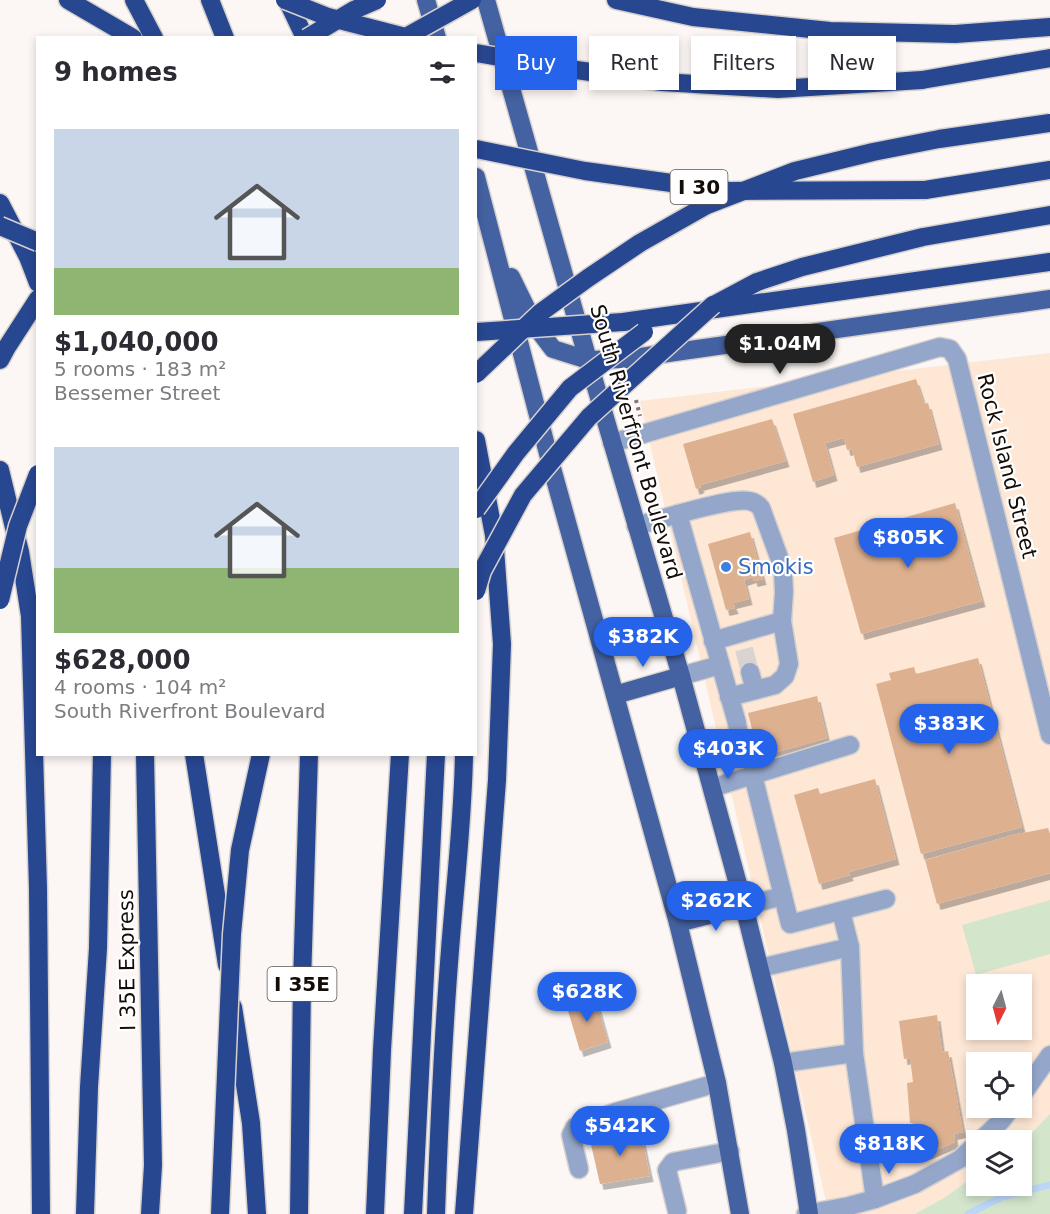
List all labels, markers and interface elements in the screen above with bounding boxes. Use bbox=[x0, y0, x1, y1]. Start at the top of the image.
chip: Buy bbox=[495, 36, 577, 90]
chip: Rent bbox=[589, 36, 679, 90]
chip: Filters bbox=[691, 36, 796, 90]
chip: New bbox=[808, 36, 896, 90]
icon: filters bbox=[426, 56, 459, 89]
text: 9 homes bbox=[54, 57, 178, 87]
icon: home bbox=[203, 168, 311, 276]
road number: I 30 bbox=[670, 170, 728, 204]
street label: South Riverfront Boulevard bbox=[585, 302, 687, 582]
pin: $1.04M bbox=[731, 324, 829, 375]
text: $1,040,000 bbox=[54, 327, 218, 357]
text: $1.04M bbox=[738, 331, 822, 355]
text: 5 rooms · 183 m² bbox=[54, 357, 226, 381]
street label: Rock Island Street bbox=[972, 371, 1042, 561]
text: Bessemer Street bbox=[54, 381, 220, 405]
icon: home bbox=[203, 486, 311, 594]
pin: $805K bbox=[866, 518, 950, 569]
text: $805K bbox=[872, 525, 944, 549]
place label: Smokis bbox=[738, 555, 814, 579]
marker: Smokis bbox=[719, 560, 733, 574]
pin: $382K bbox=[601, 617, 685, 668]
text: $382K bbox=[607, 624, 679, 648]
text: $628,000 bbox=[54, 645, 191, 675]
text: 4 rooms · 104 m² bbox=[54, 675, 226, 699]
text: South Riverfront Boulevard bbox=[54, 699, 325, 723]
pin: $383K bbox=[907, 704, 991, 755]
text: $383K bbox=[913, 711, 985, 735]
pin: $403K bbox=[686, 729, 770, 780]
text: $403K bbox=[692, 736, 764, 760]
pin: $262K bbox=[674, 881, 758, 932]
text: $262K bbox=[680, 888, 752, 912]
street label: I 35E Express bbox=[114, 889, 140, 1031]
road number: I 35E bbox=[268, 967, 336, 1001]
pin: $628K bbox=[545, 972, 629, 1023]
north arrow bbox=[966, 974, 1032, 1040]
map controls bbox=[966, 974, 1032, 1196]
text: $628K bbox=[551, 979, 623, 1003]
button: locate bbox=[966, 1052, 1032, 1118]
pin: $542K bbox=[578, 1106, 662, 1157]
text: $542K bbox=[584, 1113, 656, 1137]
pin: $818K bbox=[847, 1124, 931, 1175]
button: layers bbox=[966, 1130, 1032, 1196]
text: $818K bbox=[853, 1131, 925, 1155]

